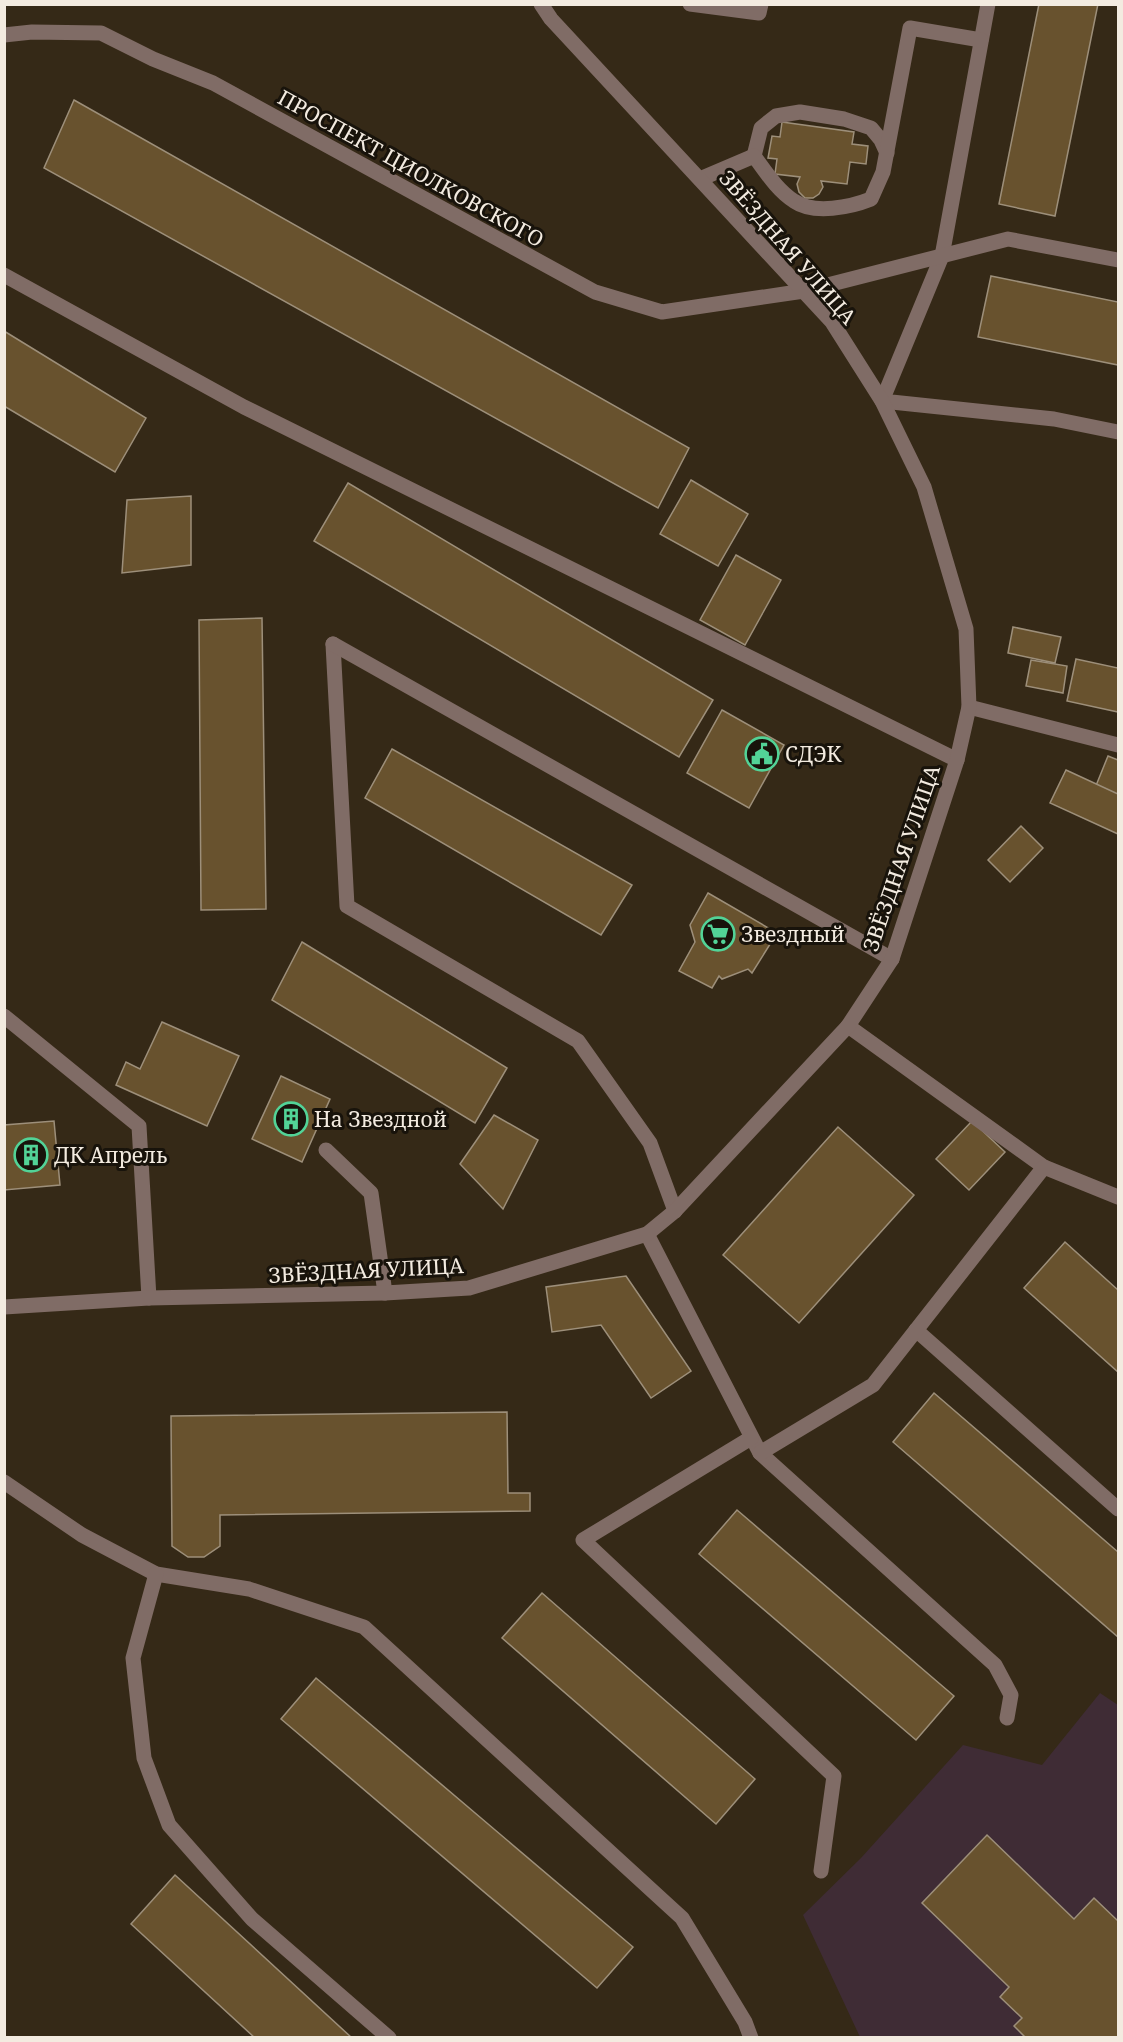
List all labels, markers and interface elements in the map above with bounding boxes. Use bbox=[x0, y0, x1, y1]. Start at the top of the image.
street label: ПРОСПЕКТ ЦИОЛКОВСКОГО bbox=[273, 83, 549, 253]
street label: ЗВЁЗДНАЯ УЛИЦА bbox=[713, 164, 863, 330]
public building icon: СДЭК bbox=[744, 736, 780, 772]
place label: СДЭК bbox=[785, 740, 842, 768]
street label: ЗВЁЗДНАЯ УЛИЦА bbox=[856, 761, 946, 955]
supermarket icon: Звездный bbox=[700, 916, 736, 952]
place label: Звездный bbox=[741, 920, 845, 948]
building icon: На Звездной bbox=[273, 1101, 309, 1137]
place label: На Звездной bbox=[314, 1105, 447, 1133]
building icon: ДК Апрель bbox=[13, 1137, 49, 1173]
place label: ДК Апрель bbox=[54, 1141, 167, 1169]
street label: ЗВЁЗДНАЯ УЛИЦА bbox=[268, 1251, 465, 1289]

